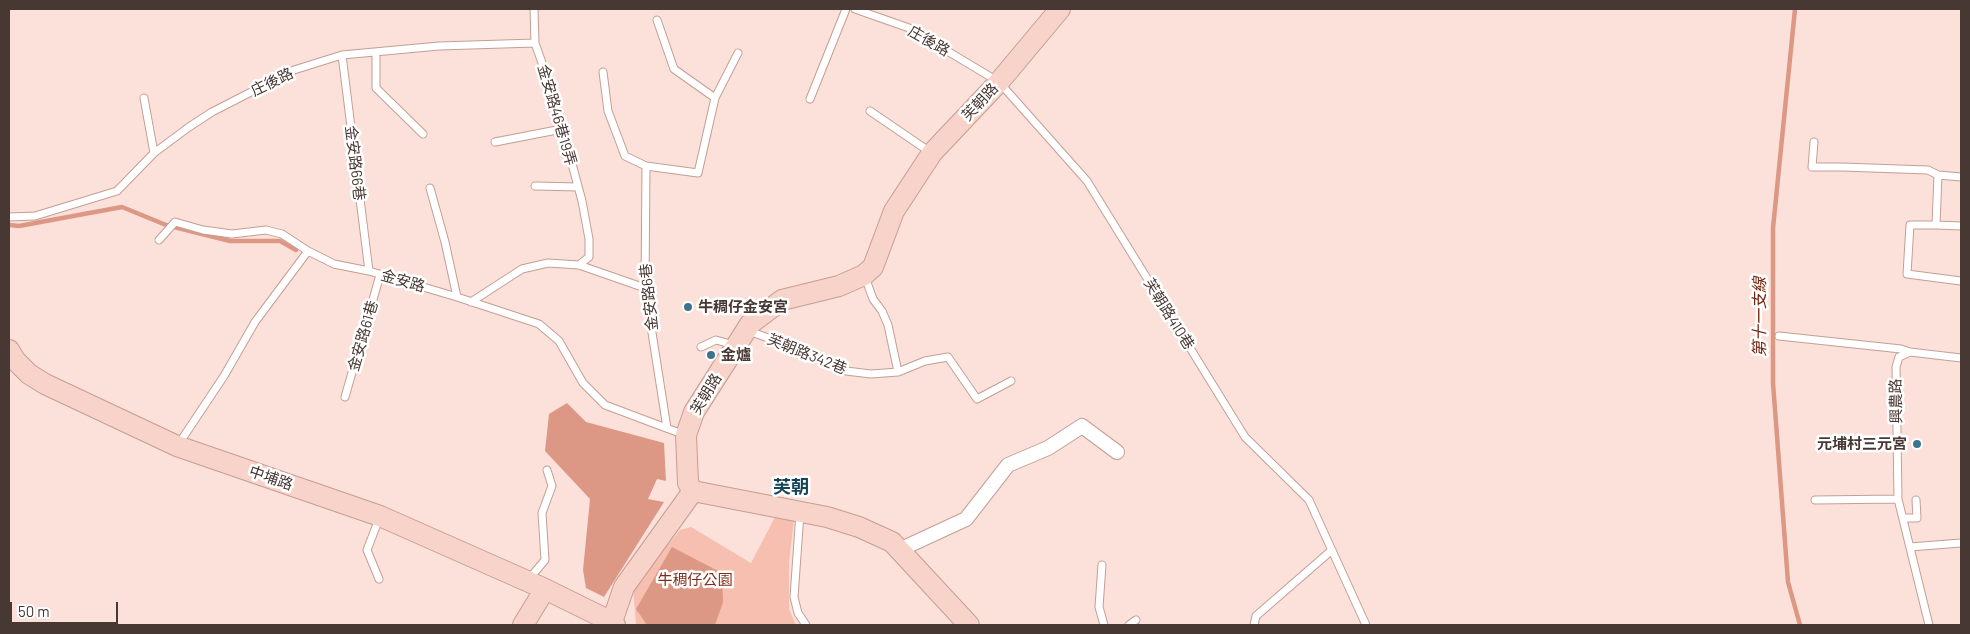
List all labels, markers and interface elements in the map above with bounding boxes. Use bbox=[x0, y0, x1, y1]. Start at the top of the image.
street label: 庄後路 bbox=[905, 22, 953, 60]
street label: 金安路46巷19弄 bbox=[534, 63, 580, 167]
street label: 庄後路 bbox=[248, 64, 296, 100]
street label: 芙朝路 bbox=[958, 79, 1002, 125]
street label: 金安路66巷 bbox=[341, 124, 369, 202]
street label: 金安路6巷 bbox=[637, 262, 661, 332]
street label: 金安路 bbox=[379, 266, 427, 296]
street label: 芙朝路410巷 bbox=[1140, 275, 1198, 353]
water label: 第十一支線 bbox=[1750, 277, 1770, 357]
place label: 牛稠仔金安宮 bbox=[698, 298, 788, 316]
street label: 金安路61巷 bbox=[344, 299, 382, 373]
marker: 牛稠仔金安宮 bbox=[682, 301, 694, 313]
street label: 芙朝路342巷 bbox=[765, 330, 849, 378]
place label: 金爐 bbox=[721, 346, 751, 364]
marker: 金爐 bbox=[705, 349, 717, 361]
street label: 芙朝路 bbox=[687, 370, 725, 418]
street label: 興農路 bbox=[1887, 378, 1905, 424]
place label: 元埔村三元宮 bbox=[1817, 435, 1907, 453]
marker: 元埔村三元宮 bbox=[1911, 438, 1923, 450]
street label: 中埔路 bbox=[247, 462, 295, 494]
district label: 芙朝 bbox=[773, 476, 809, 498]
park label: 牛稠仔公園 bbox=[658, 571, 732, 589]
scale bar bbox=[12, 592, 120, 624]
text: 50 m bbox=[18, 602, 50, 620]

